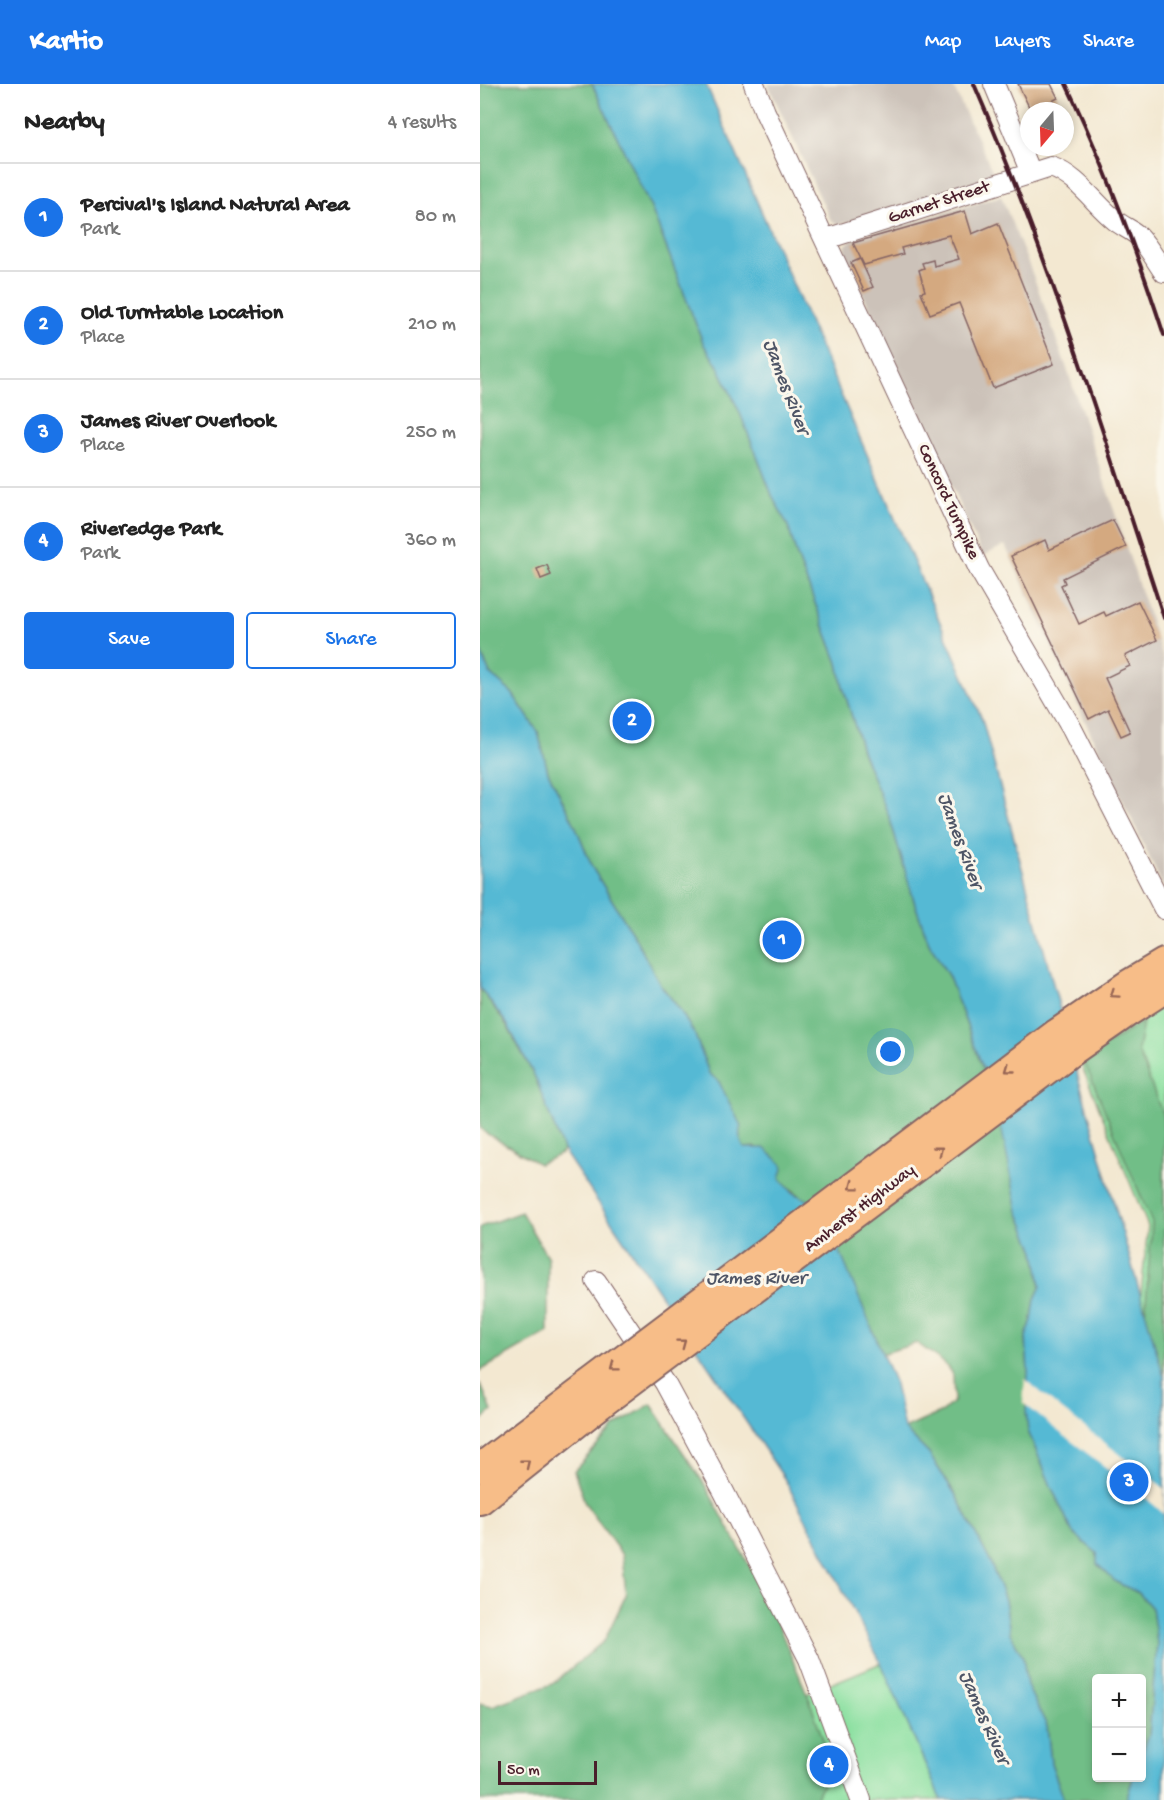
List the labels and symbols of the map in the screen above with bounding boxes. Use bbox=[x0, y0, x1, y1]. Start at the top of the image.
north arrow bbox=[1020, 102, 1074, 156]
street label: Garnet Street bbox=[886, 176, 994, 229]
water label: James River bbox=[756, 336, 815, 441]
street label: Concord Turnpike bbox=[912, 441, 984, 564]
pin: 2 bbox=[612, 698, 652, 744]
water label: James River bbox=[931, 790, 988, 895]
pin: 1 bbox=[762, 918, 802, 962]
one-way arrow bbox=[1110, 987, 1121, 998]
your location bbox=[876, 1037, 905, 1066]
one-way arrow bbox=[1005, 1062, 1016, 1073]
one-way arrow bbox=[932, 1147, 943, 1158]
street label: Amherst Highway bbox=[800, 1160, 920, 1258]
one-way arrow bbox=[849, 1179, 860, 1190]
water label: James River bbox=[706, 1268, 810, 1291]
one-way arrow bbox=[676, 1339, 687, 1350]
one-way arrow bbox=[609, 1360, 620, 1371]
one-way arrow bbox=[519, 1460, 530, 1471]
pin: 3 bbox=[1110, 1460, 1148, 1504]
water label: James River bbox=[952, 1668, 1015, 1772]
pin: 4 bbox=[810, 1742, 848, 1788]
scale bar bbox=[498, 1758, 597, 1786]

